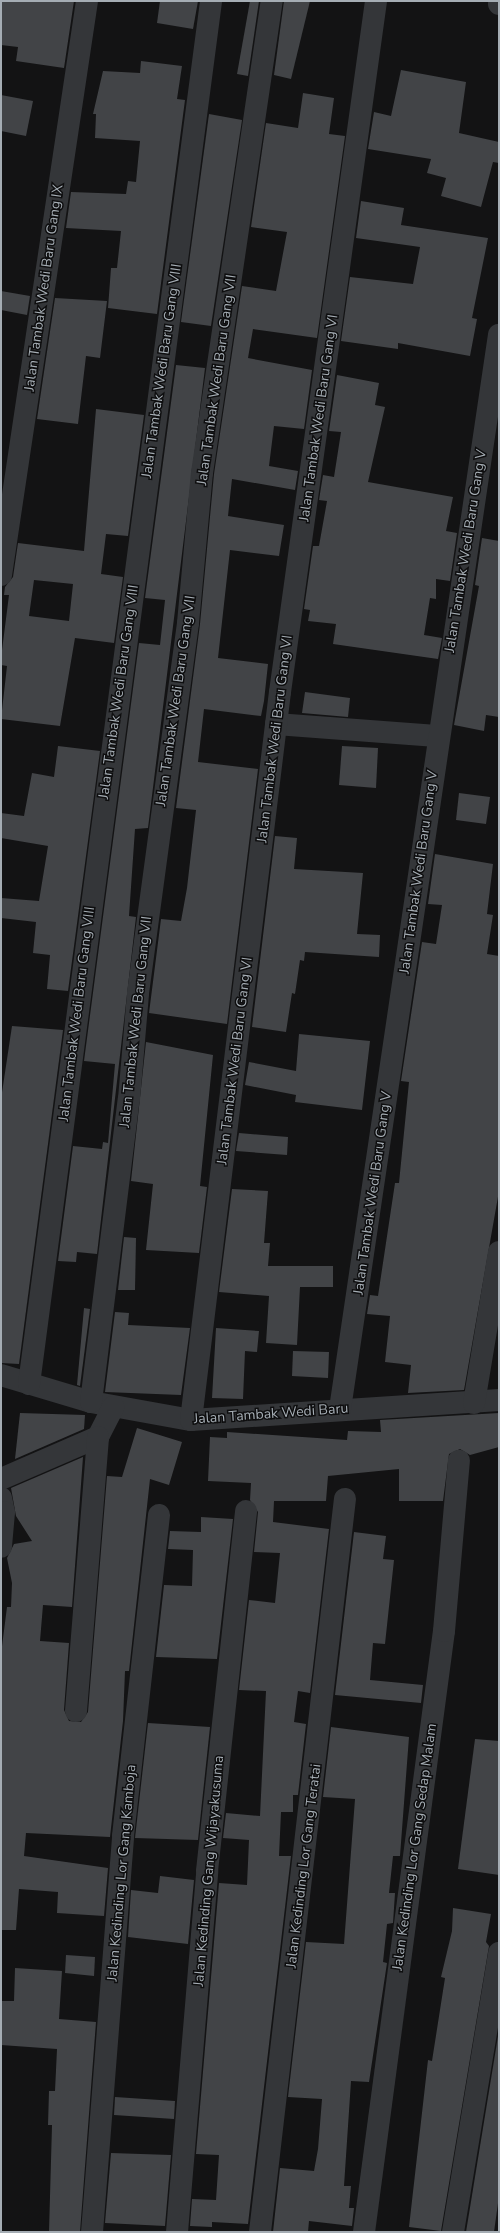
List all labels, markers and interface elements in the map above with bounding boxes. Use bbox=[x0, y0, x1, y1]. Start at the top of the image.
street label: Jalan Tambak Wedi Baru Gang IX bbox=[21, 184, 67, 392]
street label: Jalan Tambak Wedi Baru Gang VIII bbox=[139, 263, 185, 479]
street label: Jalan Tambak Wedi Baru Gang VII bbox=[194, 274, 240, 486]
street label: Jalan Tambak Wedi Baru Gang VI bbox=[296, 313, 342, 523]
street label: Jalan Tambak Wedi Baru Gang V bbox=[442, 448, 490, 654]
street label: Jalan Tambak Wedi Baru Gang VIII bbox=[96, 584, 142, 800]
street label: Jalan Tambak Wedi Baru Gang VII bbox=[153, 595, 199, 807]
street label: Jalan Tambak Wedi Baru Gang VI bbox=[254, 634, 296, 844]
street label: Jalan Tambak Wedi Baru Gang V bbox=[396, 769, 442, 975]
street label: Jalan Tambak Wedi Baru Gang VIII bbox=[55, 906, 99, 1122]
street label: Jalan Tambak Wedi Baru Gang VII bbox=[117, 915, 155, 1129]
street label: Jalan Tambak Wedi Baru Gang VI bbox=[214, 956, 256, 1166]
street label: Jalan Tambak Wedi Baru Gang V bbox=[350, 1090, 396, 1296]
street label: Jalan Tambak Wedi Baru bbox=[193, 1400, 349, 1428]
street label: Jalan Kedinding Lor Gang Sedap Malam bbox=[389, 1722, 441, 1972]
street label: Jalan Kedinding Gang Wijayakusuma bbox=[191, 1755, 227, 1987]
street label: Jalan Kedinding Lor Gang Teratai bbox=[283, 1763, 325, 1969]
street label: Jalan Kedinding Lor Gang Kamboja bbox=[104, 1764, 140, 1982]

